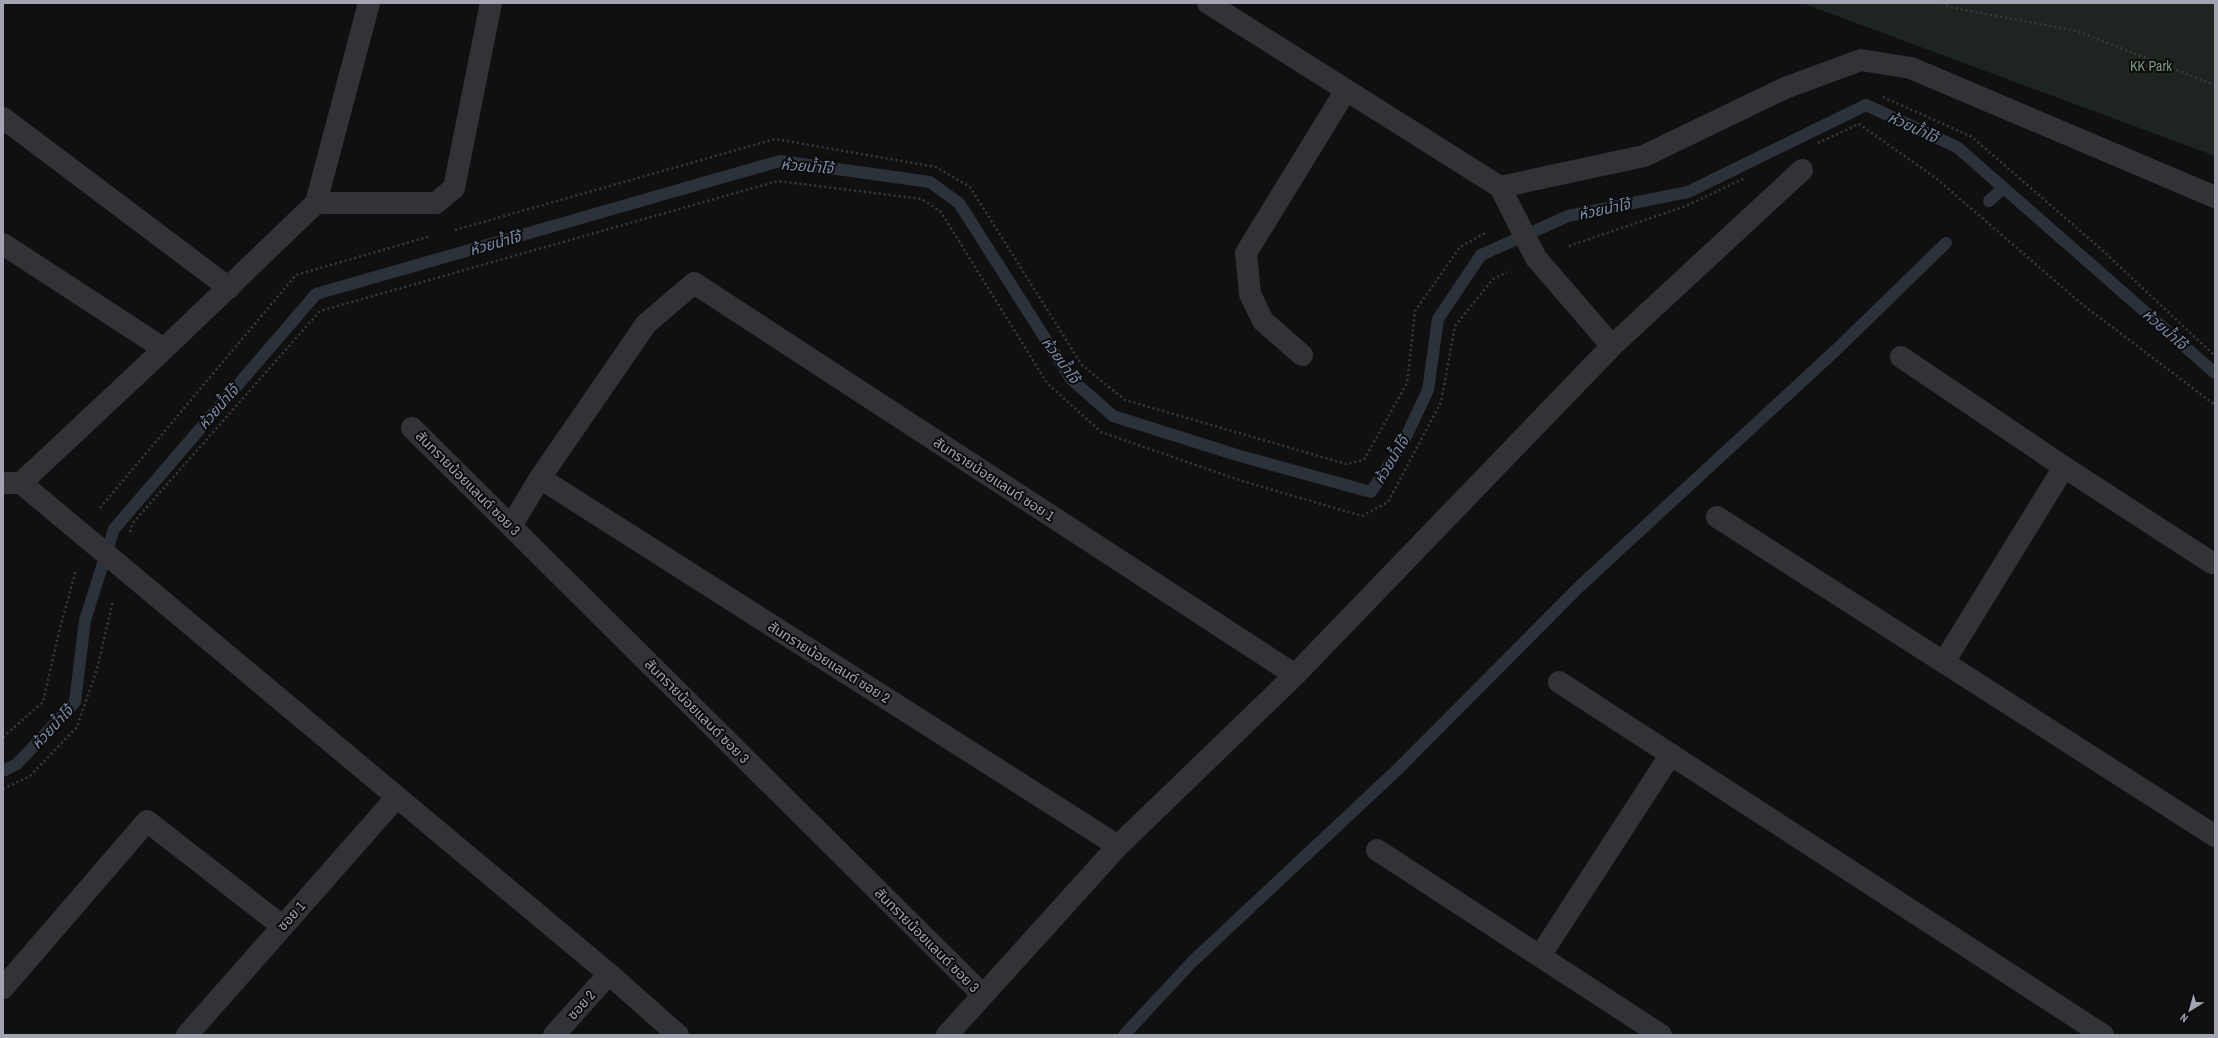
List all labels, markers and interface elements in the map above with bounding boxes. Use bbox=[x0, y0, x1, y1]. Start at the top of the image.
park label: KK Park bbox=[2130, 57, 2172, 75]
water label: ห้วยน้ำโจ้ bbox=[1885, 106, 1943, 149]
water label: ห้วยน้ำโจ้ bbox=[780, 153, 836, 179]
water label: ห้วยน้ำโจ้ bbox=[1576, 193, 1634, 225]
water label: ห้วยน้ำโจ้ bbox=[467, 225, 525, 260]
water label: ห้วยน้ำโจ้ bbox=[2138, 304, 2193, 356]
water label: ห้วยน้ำโจ้ bbox=[1037, 333, 1086, 389]
water label: ห้วยน้ำโจ้ bbox=[193, 379, 245, 434]
street label: สันทรายน้อยแลนด์ ซอย 3 bbox=[412, 427, 524, 539]
water label: ห้วยน้ำโจ้ bbox=[1368, 430, 1415, 488]
street label: สันทรายน้อยแลนด์ ซอย 1 bbox=[930, 433, 1058, 525]
street label: สันทรายน้อยแลนด์ ซอย 2 bbox=[765, 617, 893, 707]
street label: สันทรายน้อยแลนด์ ซอย 3 bbox=[641, 655, 753, 767]
water label: ห้วยน้ำโจ้ bbox=[26, 699, 79, 753]
street label: สันทรายน้อยแลนด์ ซอย 3 bbox=[871, 884, 983, 996]
street label: ซอย 1 bbox=[273, 897, 309, 935]
street label: ซอย 2 bbox=[563, 986, 599, 1024]
north arrow bbox=[2170, 990, 2210, 1030]
text: N bbox=[2177, 1010, 2191, 1026]

